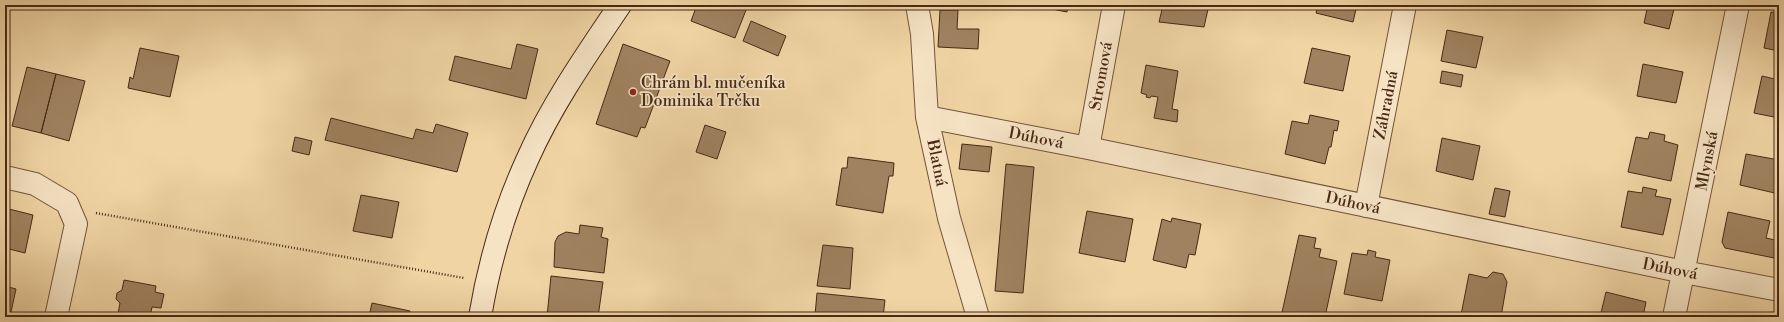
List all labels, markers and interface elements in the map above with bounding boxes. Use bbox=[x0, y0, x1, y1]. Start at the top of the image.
street label: Stromová bbox=[1085, 39, 1117, 112]
street label: Záhradná bbox=[1370, 68, 1403, 141]
place label: Chrám bl. mučeníka Dominika Trčku bbox=[641, 73, 787, 111]
marker: Chrám bl. mučeníka Dominika Trčku bbox=[628, 87, 638, 97]
street label: Dúhová bbox=[1007, 123, 1066, 153]
street label: Mlynská bbox=[1691, 129, 1723, 192]
street label: Blatná bbox=[922, 137, 952, 189]
street label: Dúhová bbox=[1324, 187, 1383, 219]
street label: Dúhová bbox=[1641, 254, 1700, 284]

